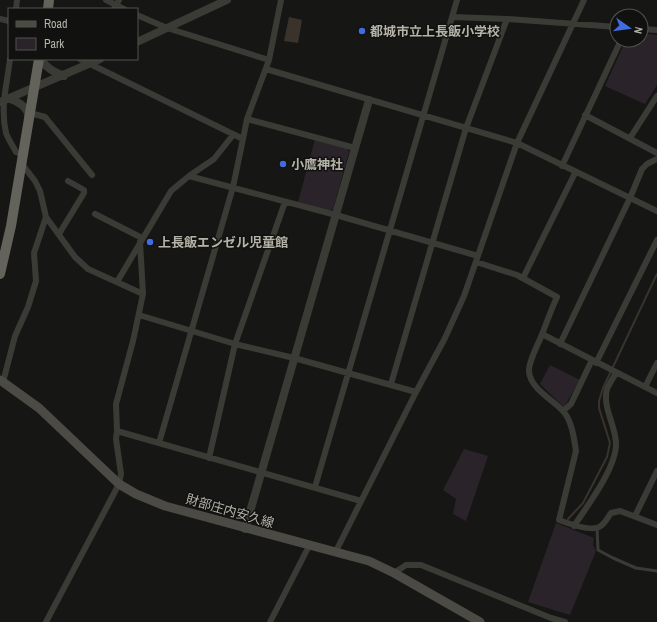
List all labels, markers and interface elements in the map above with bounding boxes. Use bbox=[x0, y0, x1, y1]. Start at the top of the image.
legend bbox=[8, 8, 138, 60]
north arrow bbox=[609, 8, 649, 48]
text: Road bbox=[44, 16, 68, 32]
place label: 都城市立上長飯小学校 bbox=[370, 23, 500, 40]
marker: 都城市立上長飯小学校 bbox=[357, 26, 367, 36]
text: N bbox=[631, 26, 646, 35]
text: Park bbox=[44, 36, 64, 52]
place label: 小鷹神社 bbox=[291, 156, 343, 173]
marker: 小鷹神社 bbox=[278, 159, 288, 169]
place label: 上長飯エンゼル児童館 bbox=[158, 234, 288, 251]
marker: 上長飯エンゼル児童館 bbox=[145, 237, 155, 247]
street label: 財部庄内安久線 bbox=[184, 490, 276, 532]

